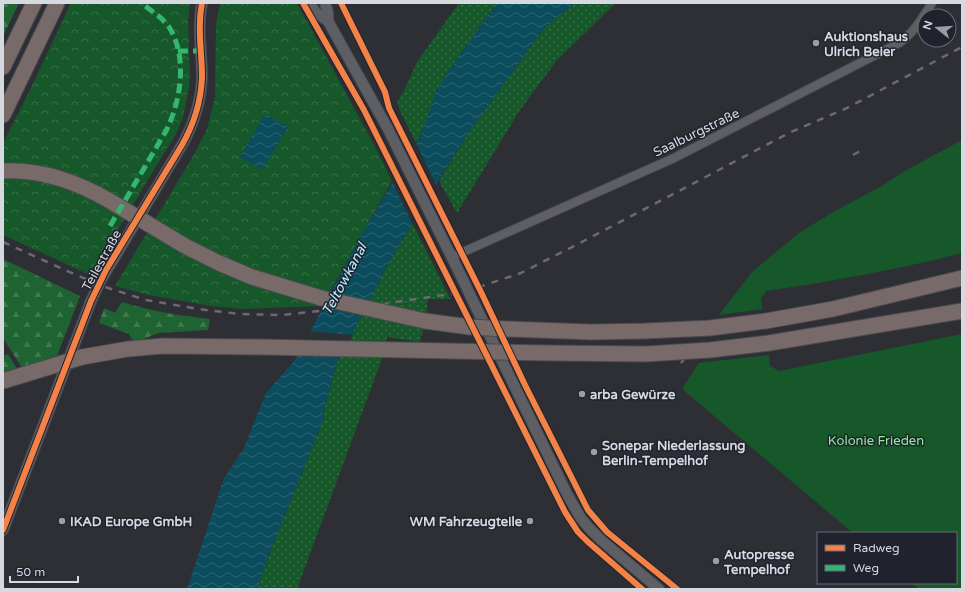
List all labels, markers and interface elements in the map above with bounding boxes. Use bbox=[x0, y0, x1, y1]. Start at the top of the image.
north arrow bbox=[917, 8, 957, 48]
text: N bbox=[920, 19, 935, 31]
place label: Auktionshaus Ulrich Beier bbox=[824, 29, 908, 60]
marker: Auktionshaus Ulrich Beier bbox=[811, 38, 821, 48]
street label: Saalburgstraße bbox=[651, 105, 742, 161]
street label: Teilestraße bbox=[79, 227, 125, 294]
water label: Teltowkanal bbox=[318, 239, 371, 318]
place label: arba Gewürze bbox=[590, 387, 676, 403]
marker: arba Gewürze bbox=[577, 389, 587, 399]
park label: Kolonie Frieden bbox=[828, 433, 924, 449]
place label: Sonepar Niederlassung Berlin-Tempelhof bbox=[602, 438, 746, 469]
marker: Sonepar Niederlassung Berlin-Tempelhof bbox=[589, 447, 599, 457]
place label: IKAD Europe GmbH bbox=[70, 514, 192, 530]
place label: WM Fahrzeugteile bbox=[410, 514, 523, 530]
marker: IKAD Europe GmbH bbox=[57, 516, 67, 526]
marker: WM Fahrzeugteile bbox=[525, 516, 535, 526]
legend bbox=[817, 532, 957, 584]
text: Radweg bbox=[853, 541, 900, 555]
place label: Autopresse Tempelhof bbox=[723, 547, 795, 578]
marker: Autopresse Tempelhof bbox=[711, 556, 721, 566]
scale bar bbox=[10, 558, 78, 584]
text: Weg bbox=[853, 561, 879, 575]
text: 50 m bbox=[16, 565, 45, 579]

